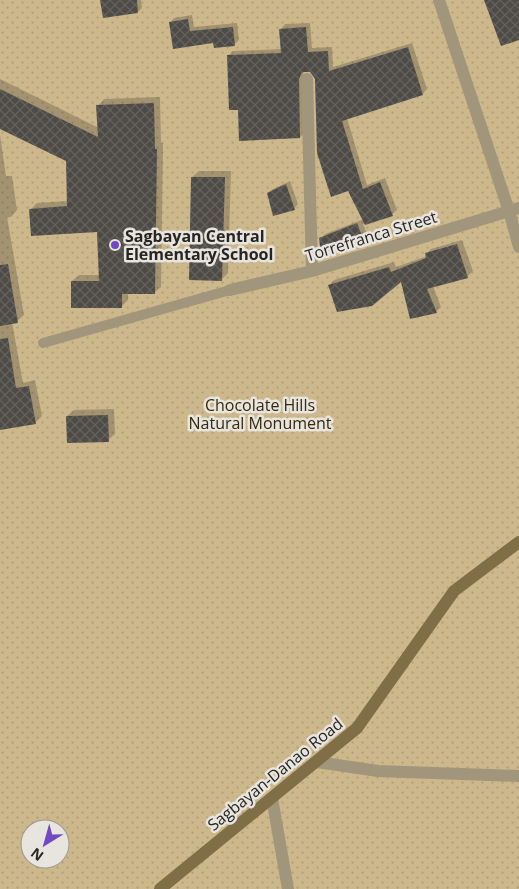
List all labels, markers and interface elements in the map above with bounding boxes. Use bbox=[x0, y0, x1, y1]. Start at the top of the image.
street label: Torrefranca Street bbox=[303, 205, 440, 266]
place label: Sagbayan Central Elementary School bbox=[125, 225, 273, 265]
marker: Sagbayan Central Elementary School bbox=[109, 239, 121, 251]
park label: Chocolate Hills Natural Monument bbox=[188, 394, 332, 434]
street label: Sagbayan-Danao Road bbox=[203, 713, 347, 835]
north arrow bbox=[20, 819, 70, 869]
text: N bbox=[27, 844, 47, 866]

